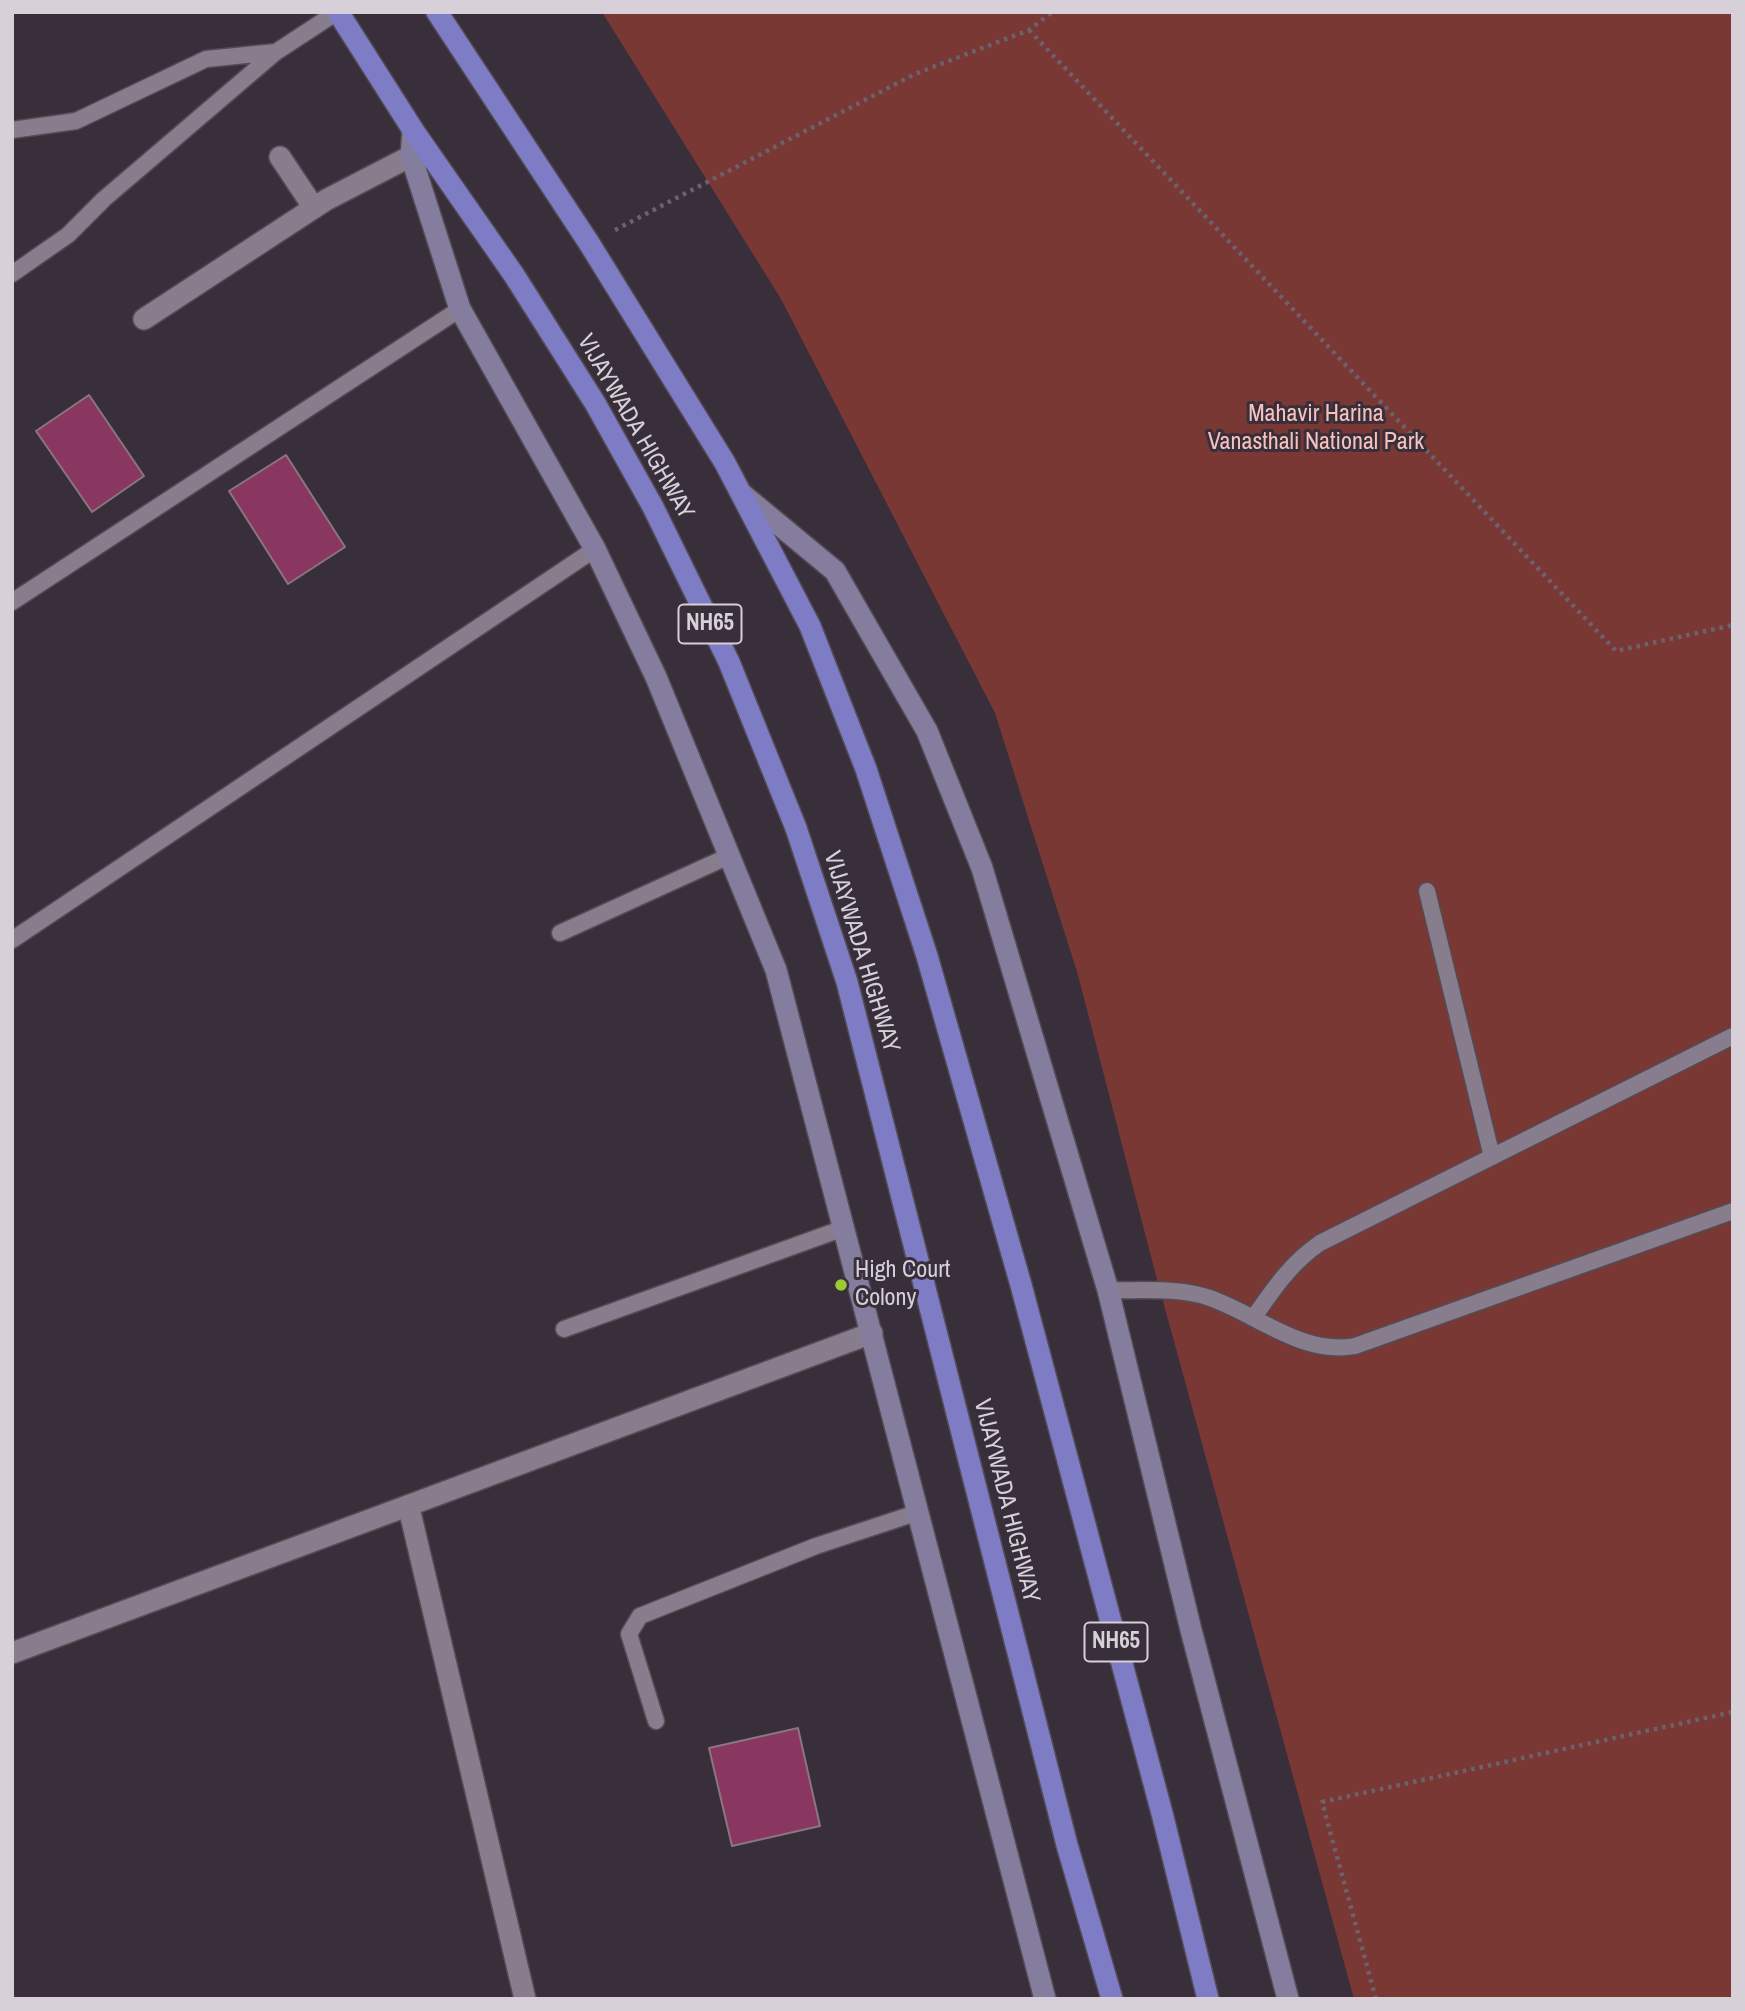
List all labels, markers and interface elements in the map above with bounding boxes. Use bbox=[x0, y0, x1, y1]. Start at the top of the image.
street label: VIJAYWADA HIGHWAY bbox=[570, 329, 700, 525]
park label: Mahavir Harina Vanasthali National Park bbox=[1208, 401, 1424, 457]
road number: NH65 bbox=[678, 604, 742, 644]
street label: VIJAYWADA HIGHWAY bbox=[817, 848, 905, 1056]
place label: High Court Colony bbox=[855, 1257, 950, 1313]
marker: High Court Colony bbox=[833, 1277, 849, 1293]
street label: VIJAYWADA HIGHWAY bbox=[967, 1396, 1045, 1606]
road number: NH65 bbox=[1084, 1623, 1148, 1662]

